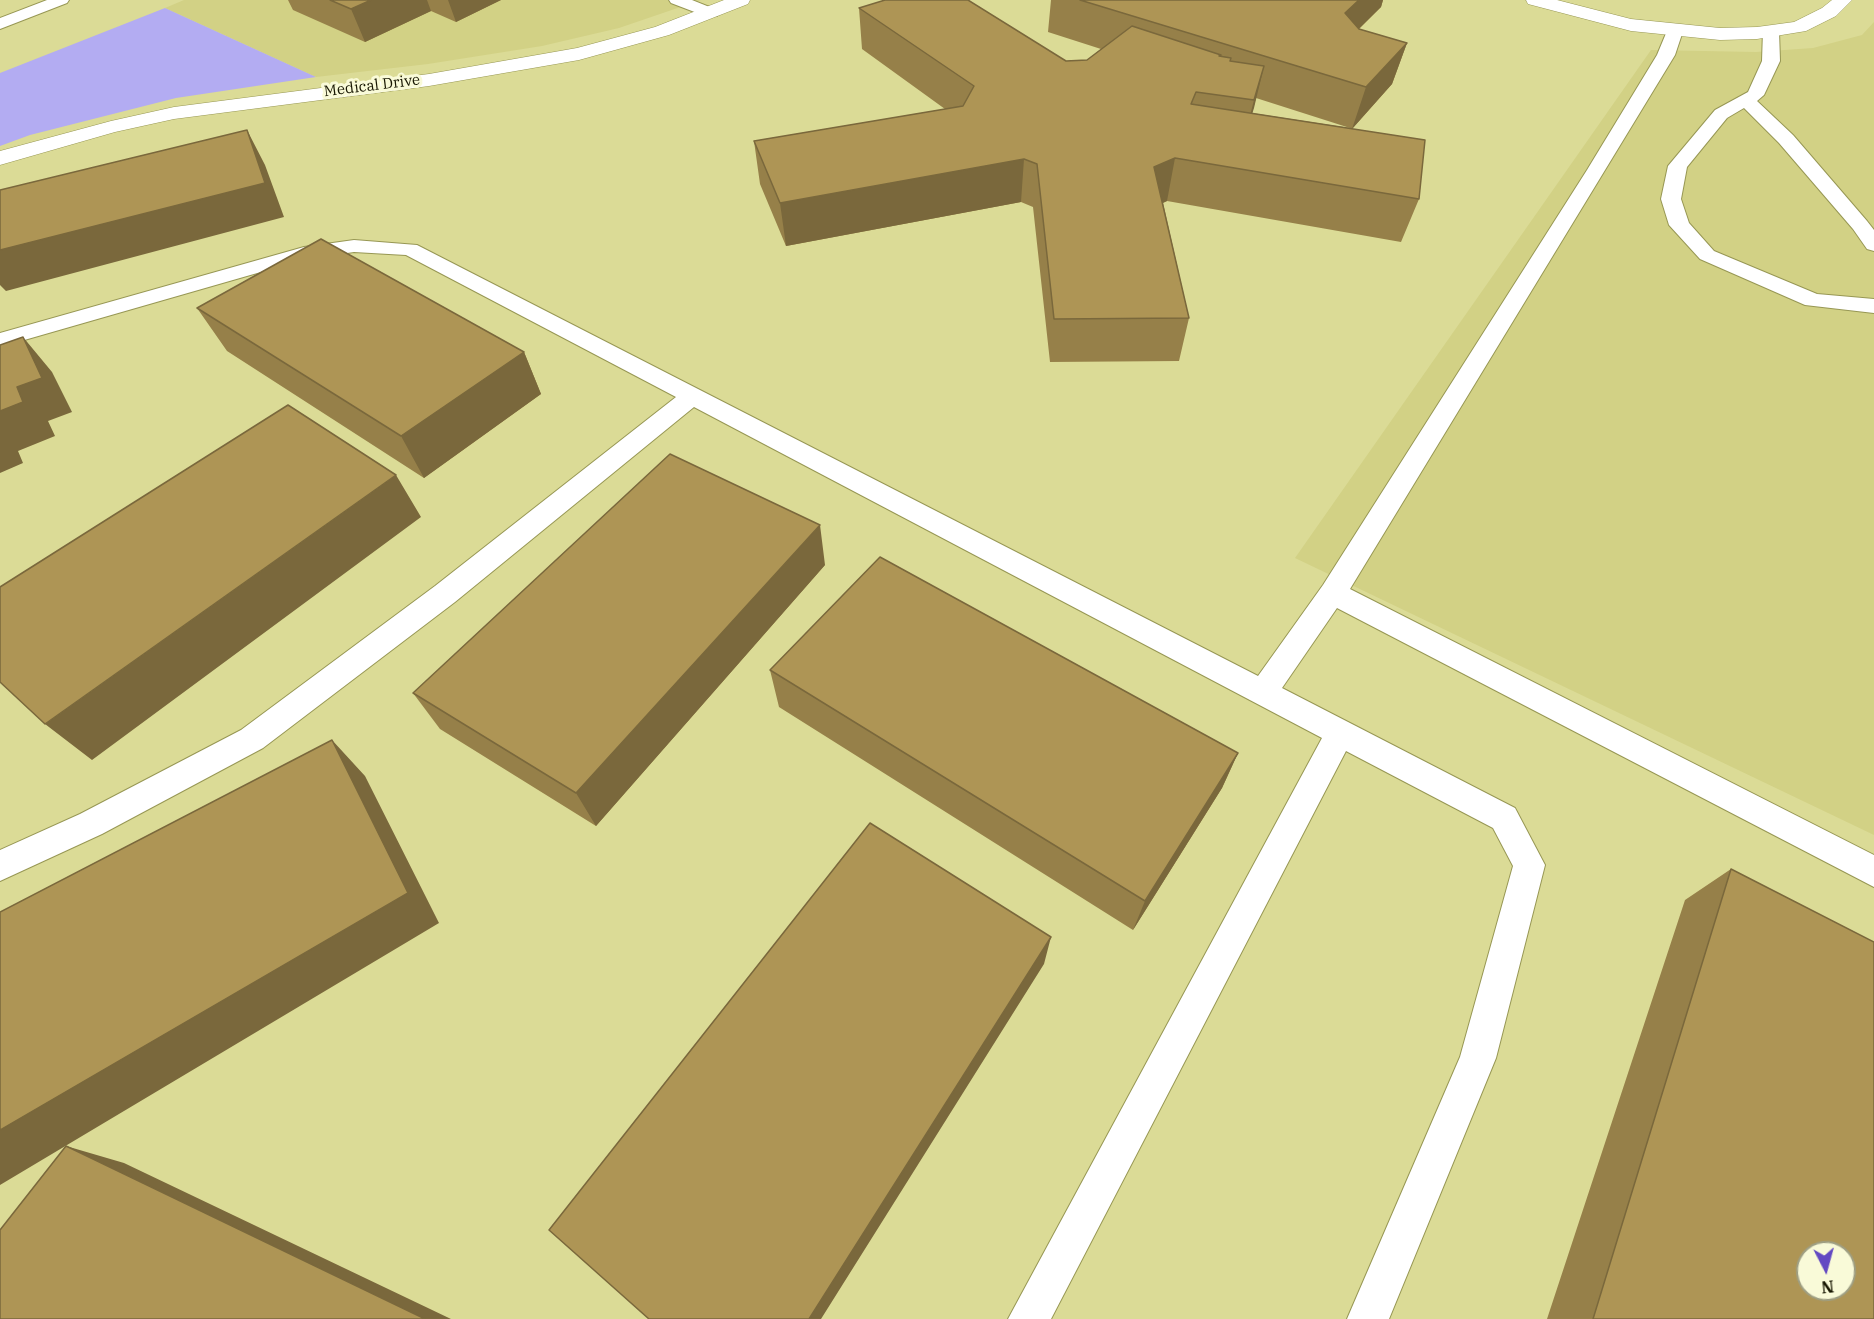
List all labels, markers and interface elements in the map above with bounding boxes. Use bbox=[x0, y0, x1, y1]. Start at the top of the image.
street label: Medical Drive bbox=[323, 71, 421, 101]
north arrow bbox=[1796, 1241, 1856, 1301]
text: N bbox=[1820, 1276, 1835, 1298]

